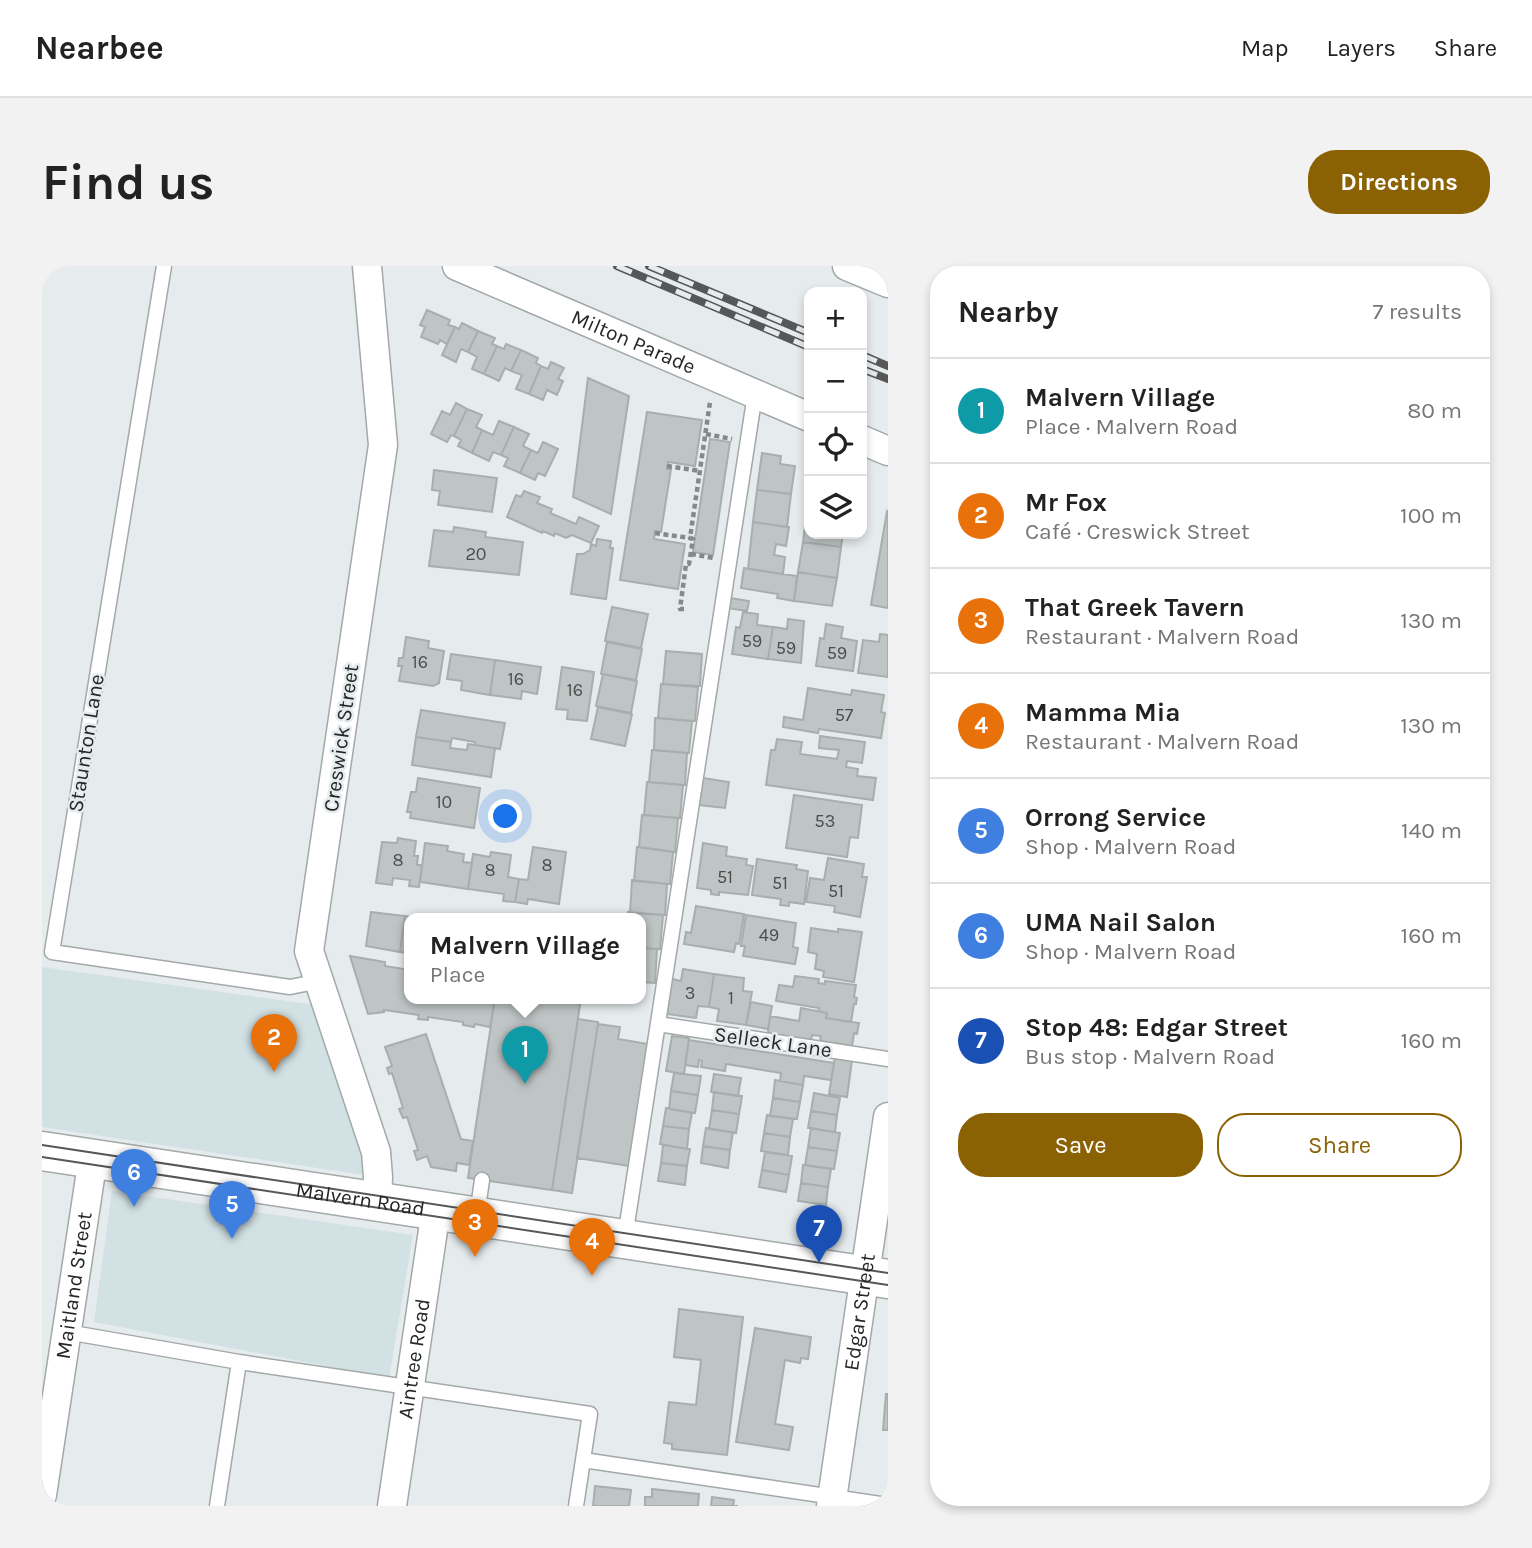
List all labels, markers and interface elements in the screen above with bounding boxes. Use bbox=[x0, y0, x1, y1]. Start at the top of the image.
text: Nearbee bbox=[35, 29, 164, 67]
text: Map bbox=[1241, 34, 1289, 62]
text: Layers bbox=[1327, 34, 1396, 62]
text: Share bbox=[1434, 34, 1497, 62]
button: Directions bbox=[1308, 150, 1490, 214]
text: Find us bbox=[42, 154, 214, 211]
map controls bbox=[804, 287, 867, 539]
button: + bbox=[804, 287, 867, 350]
text: Nearby bbox=[958, 294, 1058, 330]
text: 7 results bbox=[1372, 298, 1462, 325]
street label: Milton Parade bbox=[568, 305, 699, 379]
button: − bbox=[804, 350, 867, 413]
text: Malvern Village bbox=[1025, 382, 1215, 413]
text: 1 bbox=[977, 397, 985, 424]
text: 80 m bbox=[1407, 397, 1462, 424]
button: locate bbox=[804, 413, 867, 476]
text: Place · Malvern Road bbox=[1025, 413, 1238, 440]
button: layers bbox=[804, 476, 867, 539]
text: Mr Fox bbox=[1025, 487, 1107, 518]
text: 2 bbox=[974, 502, 988, 529]
text: 100 m bbox=[1400, 502, 1462, 529]
text: Café · Creswick Street bbox=[1025, 518, 1250, 545]
house number: 20 bbox=[465, 543, 487, 565]
text: That Greek Tavern bbox=[1025, 592, 1245, 623]
text: 3 bbox=[974, 607, 988, 634]
text: 130 m bbox=[1400, 607, 1462, 634]
text: Restaurant · Malvern Road bbox=[1025, 623, 1299, 650]
house number: 59 bbox=[742, 630, 762, 652]
house number: 59 bbox=[776, 637, 796, 659]
house number: 59 bbox=[827, 642, 847, 664]
house number: 16 bbox=[412, 651, 428, 673]
street label: Creswick Street bbox=[319, 662, 363, 813]
house number: 16 bbox=[508, 668, 524, 690]
street label: Staunton Lane bbox=[63, 672, 109, 814]
house number: 16 bbox=[567, 679, 583, 701]
text: Mamma Mia bbox=[1025, 697, 1181, 728]
house number: 57 bbox=[835, 704, 854, 726]
text: 4 bbox=[974, 712, 988, 739]
text: 130 m bbox=[1400, 712, 1462, 739]
text: Restaurant · Malvern Road bbox=[1025, 728, 1299, 755]
house number: 10 bbox=[436, 791, 452, 813]
your location bbox=[488, 799, 522, 833]
text: Orrong Service bbox=[1025, 802, 1206, 833]
house number: 53 bbox=[815, 810, 835, 832]
text: 5 bbox=[974, 817, 988, 844]
text: 140 m bbox=[1401, 817, 1462, 844]
text: Shop · Malvern Road bbox=[1025, 833, 1236, 860]
house number: 8 bbox=[392, 849, 404, 871]
house number: 8 bbox=[541, 854, 553, 876]
house number: 8 bbox=[484, 859, 496, 881]
house number: 51 bbox=[717, 866, 733, 888]
house number: 51 bbox=[772, 872, 788, 894]
house number: 51 bbox=[828, 880, 844, 902]
text: UMA Nail Salon bbox=[1025, 907, 1216, 938]
popup bbox=[404, 913, 646, 1004]
text: 6 bbox=[974, 922, 988, 949]
text: 160 m bbox=[1401, 922, 1462, 949]
house number: 49 bbox=[759, 924, 779, 946]
text: Malvern Village bbox=[430, 930, 620, 961]
text: Shop · Malvern Road bbox=[1025, 938, 1236, 965]
text: Place bbox=[430, 961, 485, 988]
house number: 3 bbox=[685, 982, 695, 1004]
house number: 1 bbox=[728, 987, 734, 1009]
text: Stop 48: Edgar Street bbox=[1025, 1012, 1288, 1043]
pin: 2 bbox=[251, 1014, 297, 1072]
street label: Selleck Lane bbox=[713, 1022, 833, 1062]
pin: 1 bbox=[502, 1026, 548, 1084]
text: 7 bbox=[975, 1027, 987, 1054]
text: 160 m bbox=[1401, 1027, 1462, 1054]
text: Bus stop · Malvern Road bbox=[1025, 1043, 1275, 1070]
button: Save bbox=[958, 1113, 1203, 1177]
button: Share bbox=[1217, 1113, 1462, 1177]
pin: 6 bbox=[111, 1149, 157, 1207]
street label: Malvern Road bbox=[294, 1178, 427, 1221]
pin: 5 bbox=[209, 1181, 255, 1239]
pin: 3 bbox=[452, 1199, 498, 1257]
pin: 7 bbox=[796, 1205, 842, 1263]
street label: Maitland Street bbox=[51, 1210, 97, 1361]
pin: 4 bbox=[569, 1218, 615, 1276]
street label: Edgar Street bbox=[839, 1252, 880, 1372]
street label: Aintree Road bbox=[393, 1297, 435, 1420]

